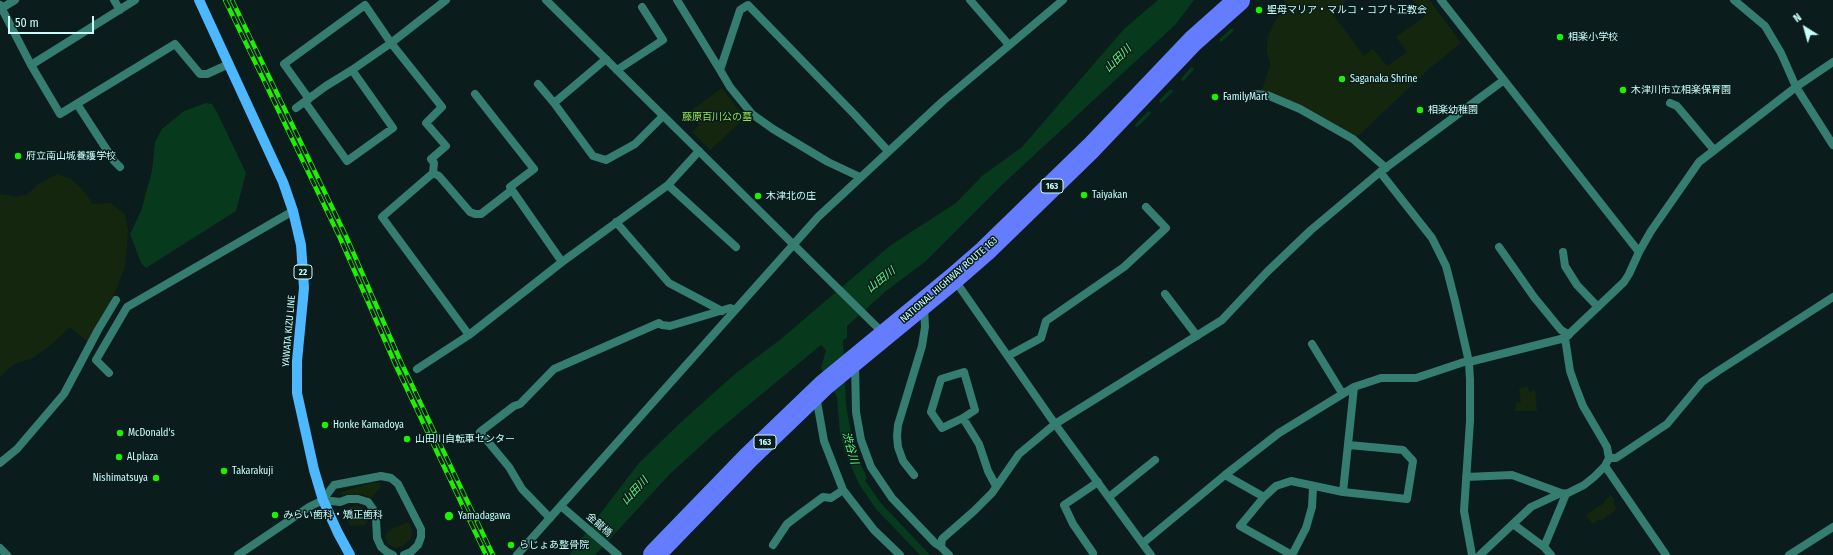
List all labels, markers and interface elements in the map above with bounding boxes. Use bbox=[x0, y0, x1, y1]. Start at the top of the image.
place label: 聖母マリア・マルコ・コプト正教会 bbox=[1267, 4, 1427, 16]
marker: 聖母マリア・マルコ・コプト正教会 bbox=[1254, 5, 1264, 15]
scale bar bbox=[10, 8, 96, 34]
north arrow bbox=[1785, 8, 1825, 48]
text: N bbox=[1791, 11, 1804, 25]
text: 50 m bbox=[15, 16, 39, 30]
place label: 相楽小学校 bbox=[1568, 31, 1618, 43]
marker: 相楽小学校 bbox=[1555, 32, 1565, 42]
water label: 山田川 bbox=[1102, 43, 1134, 75]
place label: Saganaka Shrine bbox=[1350, 73, 1418, 85]
marker: Saganaka Shrine bbox=[1337, 74, 1347, 84]
place label: 木津川市立相楽保育園 bbox=[1631, 84, 1731, 96]
marker: 木津川市立相楽保育園 bbox=[1618, 85, 1628, 95]
place label: FamilyMart bbox=[1223, 91, 1268, 103]
marker: FamilyMart bbox=[1210, 92, 1220, 102]
place label: 相楽幼稚園 bbox=[1428, 104, 1478, 116]
marker: 相楽幼稚園 bbox=[1415, 105, 1425, 115]
park label: 藤原百川公の墓 bbox=[682, 111, 752, 123]
place label: 府立南山城養護学校 bbox=[26, 150, 116, 162]
marker: 府立南山城養護学校 bbox=[13, 151, 23, 161]
road number: 163 bbox=[1041, 179, 1063, 193]
place label: Taiyakan bbox=[1092, 189, 1127, 201]
place label: 木津北の庄 bbox=[766, 190, 816, 202]
marker: Taiyakan bbox=[1079, 190, 1089, 200]
marker: 木津北の庄 bbox=[753, 191, 763, 201]
street label: NATIONAL HIGHWAY ROUTE 163 bbox=[898, 234, 1000, 326]
water label: 山田川 bbox=[864, 264, 898, 296]
road number: 22 bbox=[294, 265, 312, 279]
street label: YAWATA KIZU LINE bbox=[280, 294, 298, 368]
place label: Honke Kamadoya bbox=[333, 419, 404, 431]
marker: Honke Kamadoya bbox=[320, 420, 330, 430]
place label: McDonald's bbox=[128, 427, 175, 439]
marker: McDonald's bbox=[115, 428, 125, 438]
water label: 渋谷川 bbox=[839, 430, 861, 466]
place label: 山田川自転車センター bbox=[415, 433, 515, 445]
marker: 山田川自転車センター bbox=[402, 434, 412, 444]
road number: 163 bbox=[754, 435, 776, 449]
place label: ALplaza bbox=[127, 451, 158, 463]
marker: ALplaza bbox=[114, 452, 124, 462]
place label: Takarakuji bbox=[232, 465, 273, 477]
marker: Takarakuji bbox=[219, 466, 229, 476]
place label: Nishimatsuya bbox=[93, 472, 148, 484]
marker: Nishimatsuya bbox=[151, 473, 161, 483]
water label: 山田川 bbox=[619, 474, 651, 508]
place label: みらい歯科・矯正歯科 bbox=[283, 509, 383, 521]
marker: みらい歯科・矯正歯科 bbox=[270, 510, 280, 520]
marker: Yamadagawa bbox=[443, 510, 455, 522]
place label: Yamadagawa bbox=[458, 510, 511, 522]
street label: 金龍橋 bbox=[584, 511, 614, 539]
place label: らじょあ整骨院 bbox=[519, 539, 589, 551]
marker: らじょあ整骨院 bbox=[506, 540, 516, 550]

